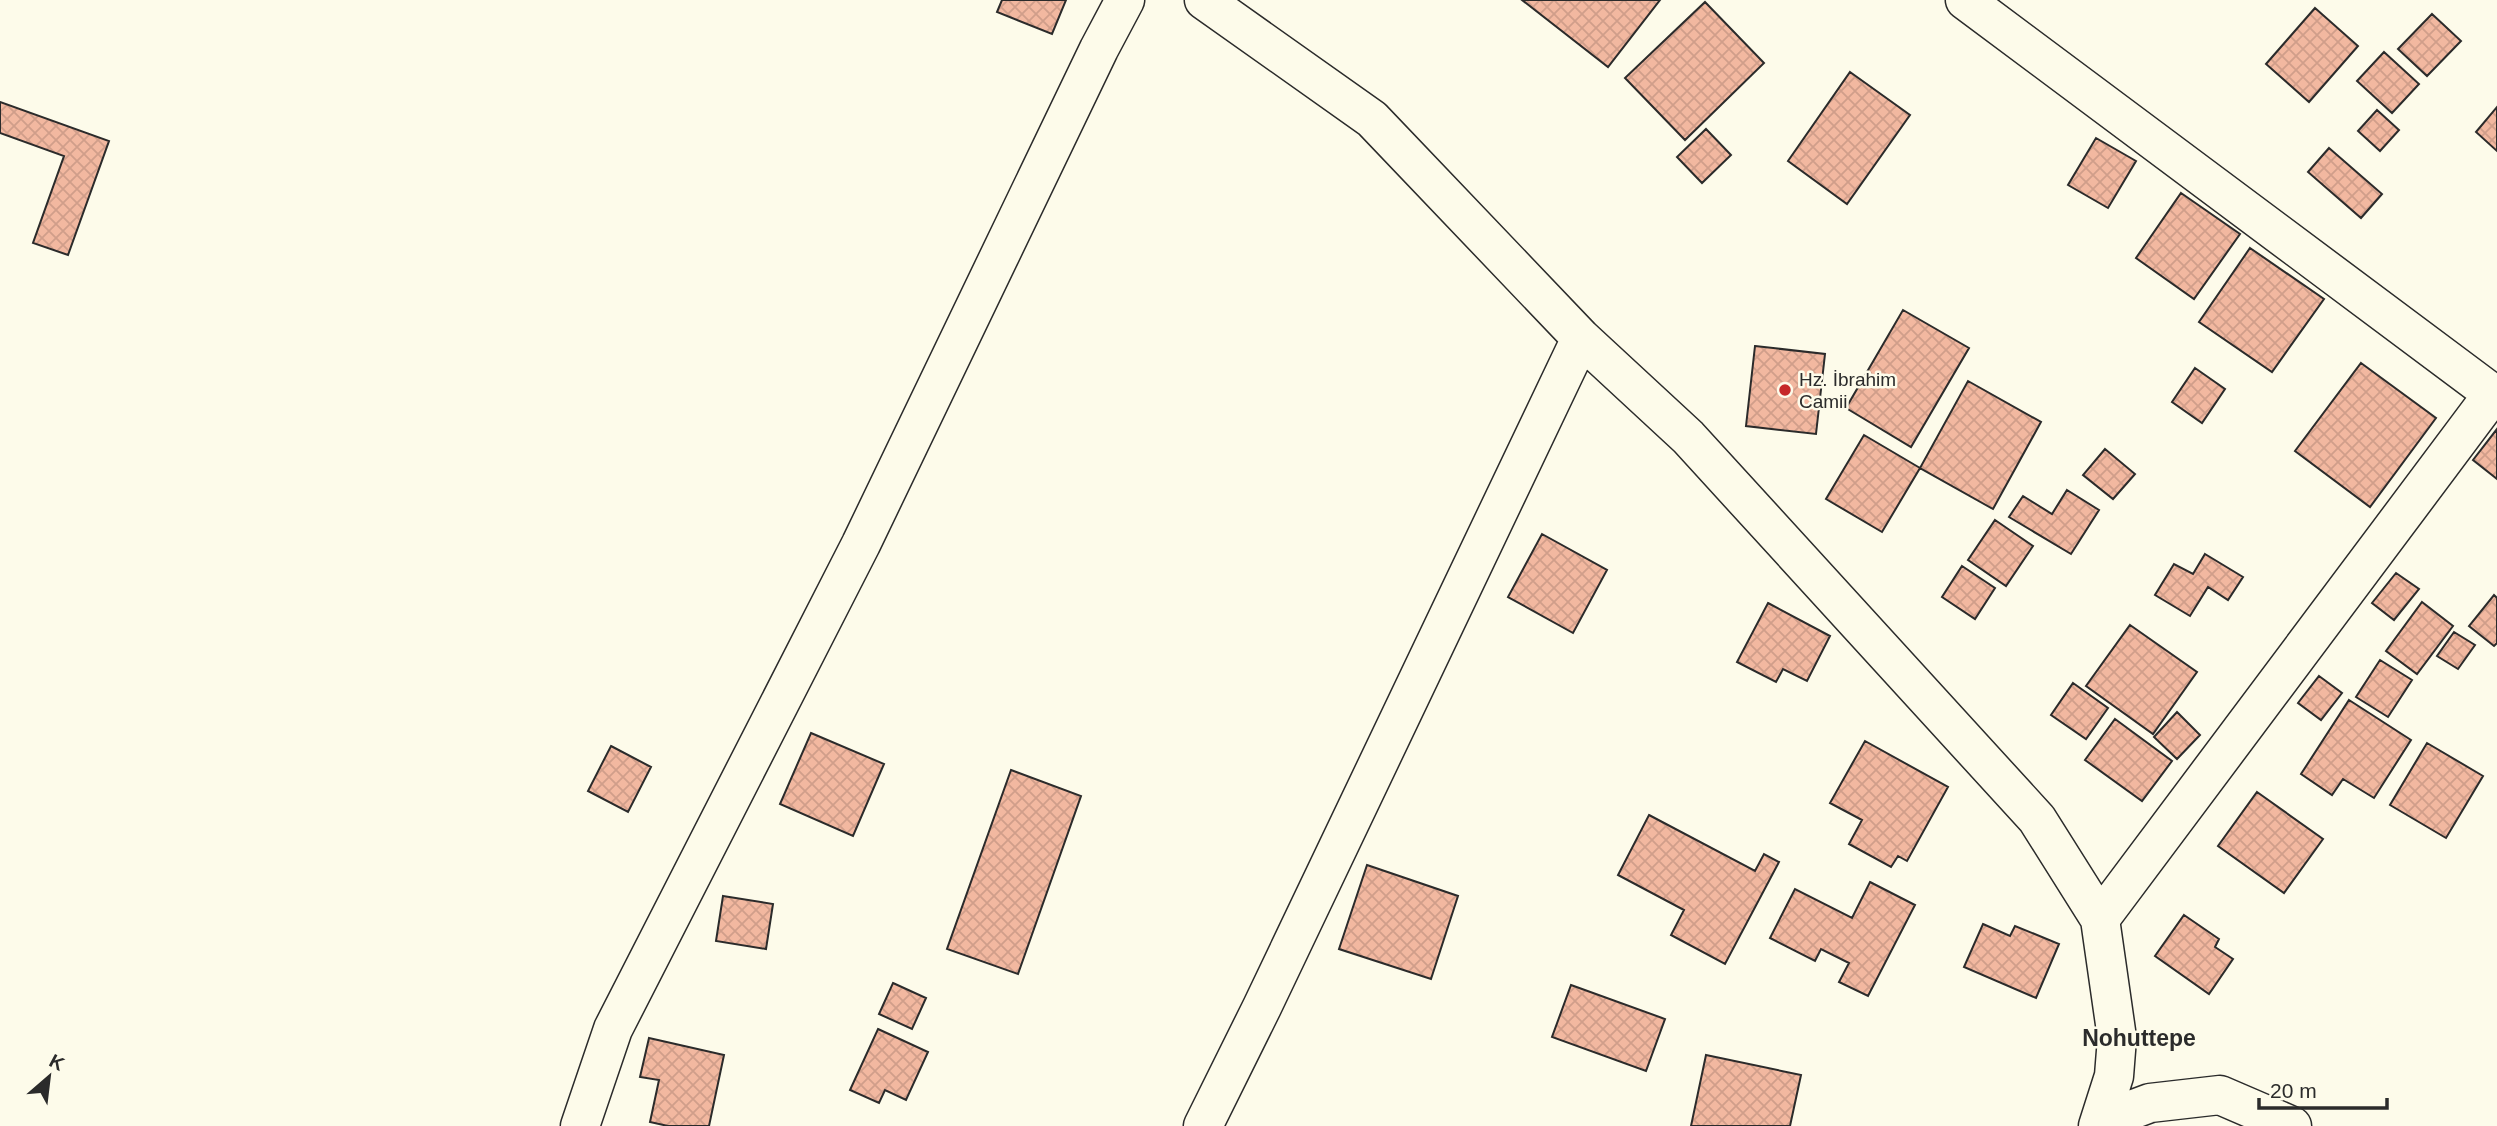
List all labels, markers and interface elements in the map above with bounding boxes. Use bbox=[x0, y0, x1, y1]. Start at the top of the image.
place label: Hz. İbrahim Camii bbox=[1799, 369, 1896, 412]
marker: Hz. İbrahim Camii bbox=[1777, 382, 1793, 398]
district label: Nohuttepe bbox=[2082, 1025, 2196, 1051]
north arrow bbox=[14, 1042, 84, 1112]
text: K bbox=[46, 1050, 68, 1075]
scale bar bbox=[2259, 1066, 2387, 1110]
text: 20 m bbox=[2270, 1079, 2317, 1102]

